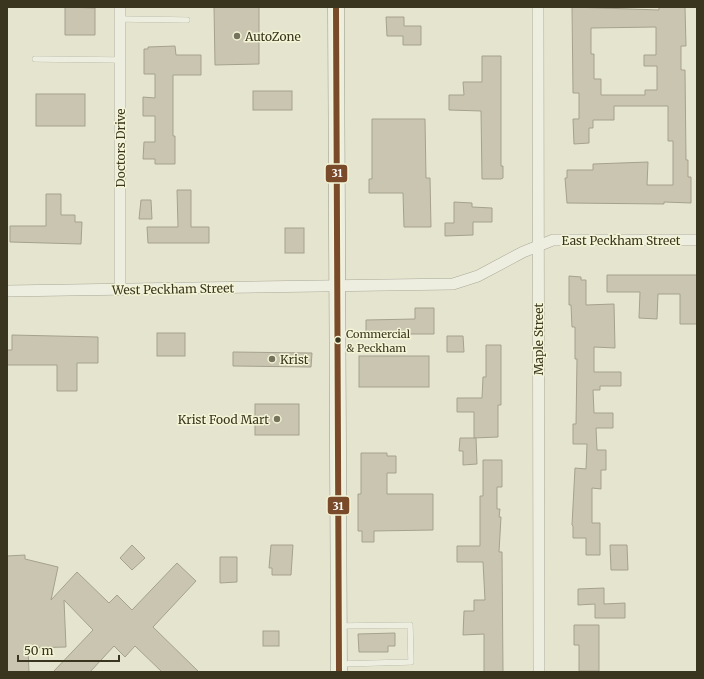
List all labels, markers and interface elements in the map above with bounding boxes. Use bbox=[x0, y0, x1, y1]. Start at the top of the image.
place label: AutoZone bbox=[244, 29, 301, 44]
marker: AutoZone bbox=[232, 31, 242, 41]
street label: Doctors Drive bbox=[113, 108, 128, 188]
line badge: 31 bbox=[325, 164, 348, 183]
text: 31 bbox=[332, 166, 342, 180]
street label: East Peckham Street bbox=[562, 233, 681, 248]
street label: West Peckham Street bbox=[111, 280, 234, 298]
street label: Maple Street bbox=[531, 302, 546, 375]
place label: Commercial & Peckham bbox=[346, 327, 411, 355]
marker: Commercial & Peckham bbox=[333, 335, 343, 345]
place label: Krist bbox=[280, 352, 309, 367]
marker: Krist bbox=[267, 354, 277, 364]
place label: Krist Food Mart bbox=[178, 412, 269, 427]
marker: Krist Food Mart bbox=[272, 414, 282, 424]
line badge: 31 bbox=[327, 496, 350, 515]
text: 31 bbox=[333, 499, 343, 513]
scale bar bbox=[18, 637, 119, 663]
text: 50 m bbox=[24, 643, 53, 658]

